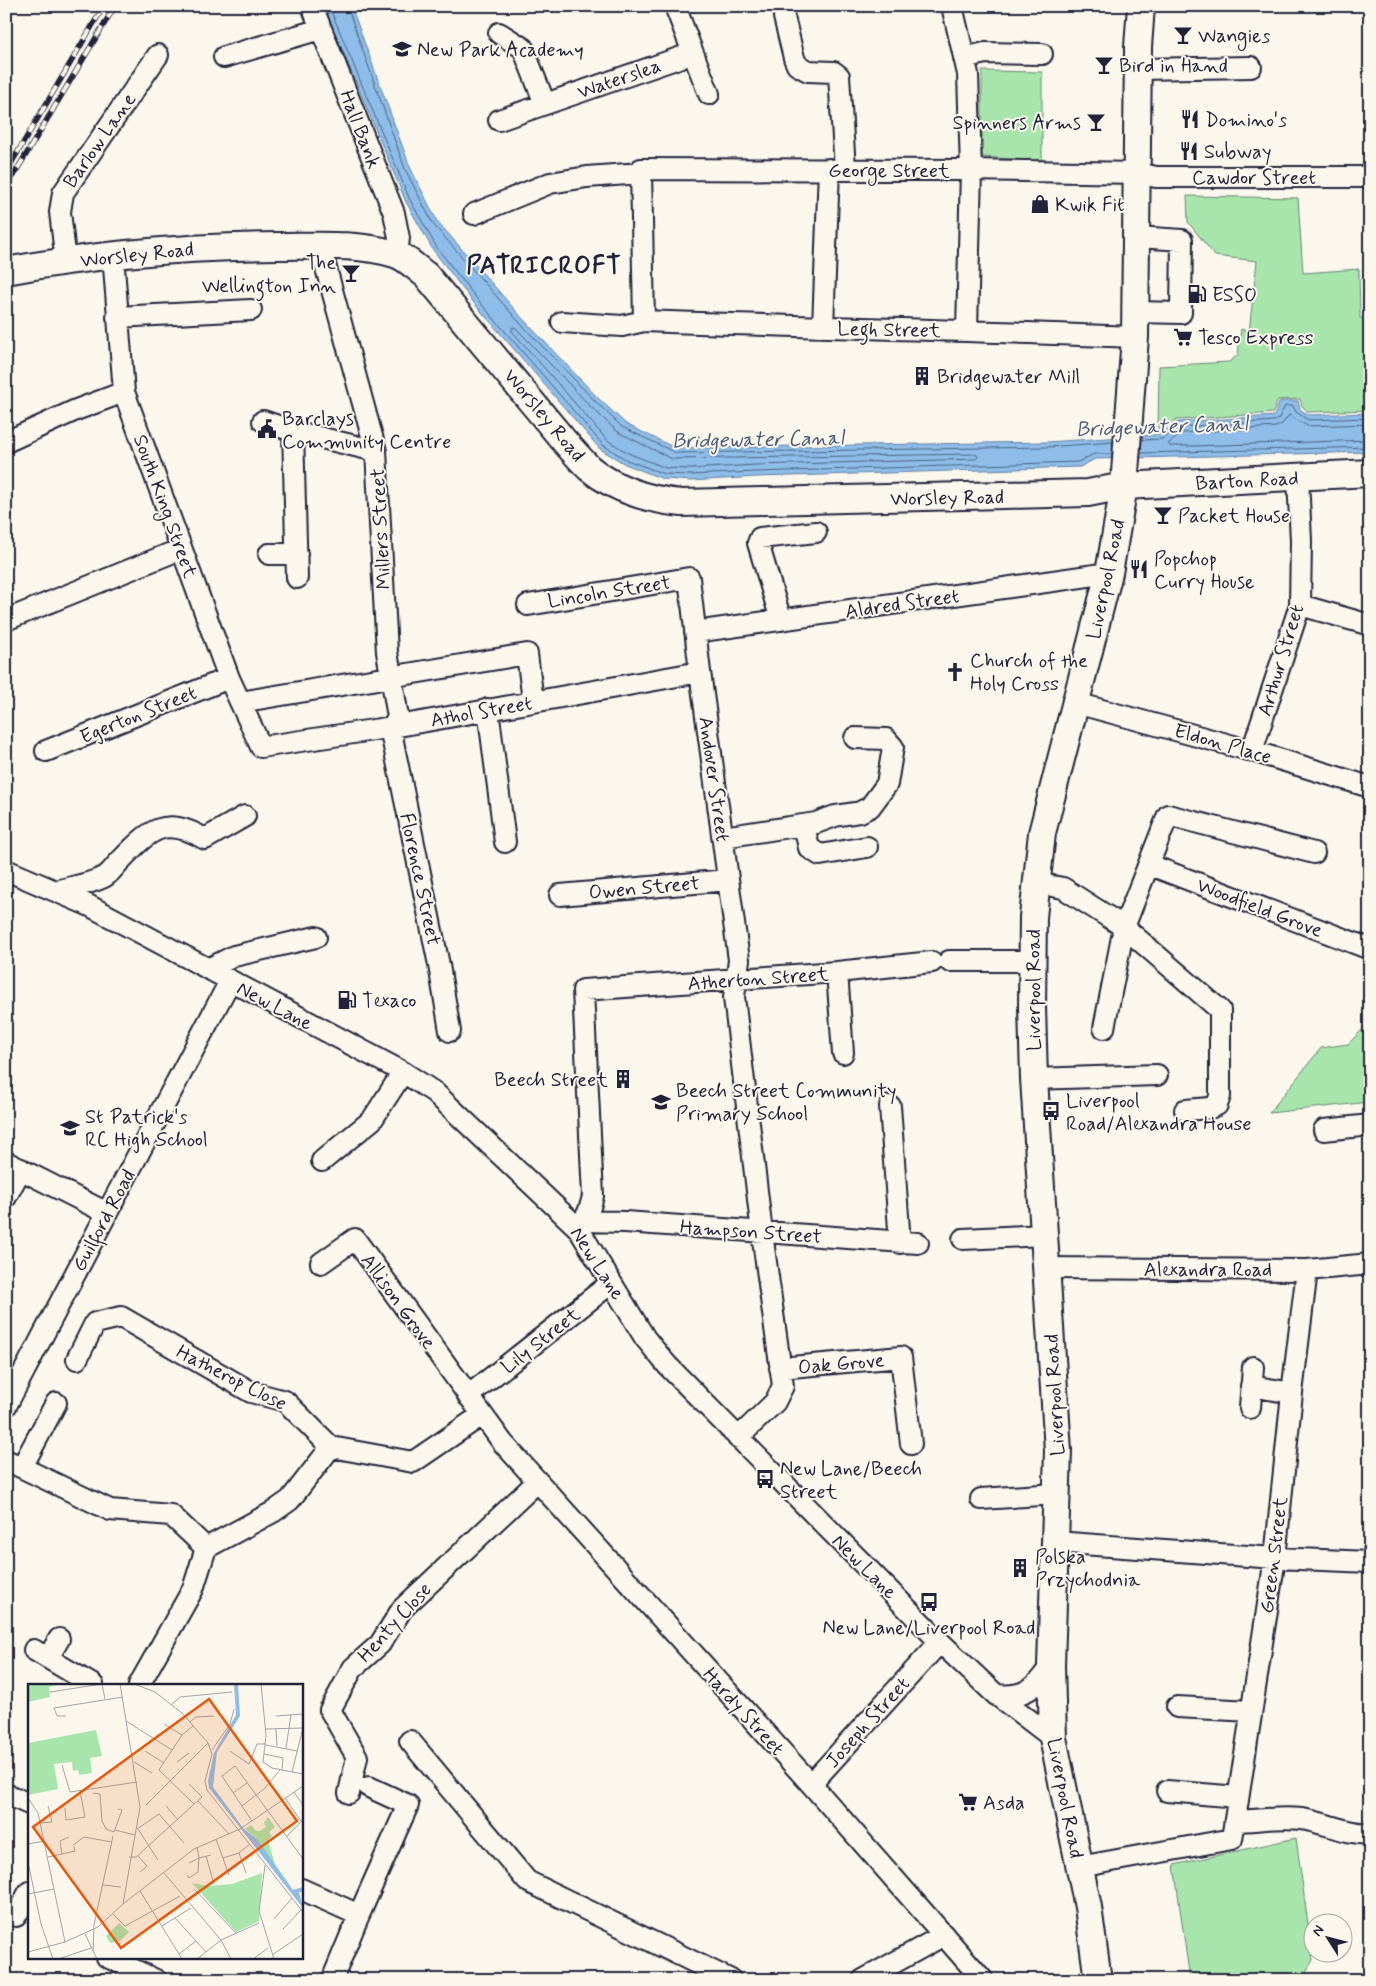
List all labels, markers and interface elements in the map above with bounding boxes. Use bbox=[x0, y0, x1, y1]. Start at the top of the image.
place label: Wangies bbox=[1198, 23, 1270, 51]
bar icon: Wangies bbox=[1172, 24, 1194, 46]
place label: New Park Academy bbox=[417, 37, 584, 64]
school or university icon: New Park Academy bbox=[391, 38, 413, 60]
street label: Waterslea bbox=[574, 53, 665, 106]
place label: Bird in Hand bbox=[1119, 53, 1228, 80]
bar icon: Bird in Hand bbox=[1093, 54, 1115, 76]
street label: Hall Bank bbox=[332, 87, 387, 173]
street label: Barlow Lane bbox=[58, 88, 143, 194]
place label: Domino's bbox=[1205, 107, 1287, 134]
restaurant icon: Domino's bbox=[1179, 108, 1201, 130]
place label: Spinners Arms bbox=[953, 110, 1081, 137]
bar icon: Spinners Arms bbox=[1085, 111, 1107, 133]
place label: Subway bbox=[1204, 139, 1271, 166]
restaurant icon: Subway bbox=[1178, 140, 1200, 162]
street label: George Street bbox=[828, 158, 950, 186]
street label: Cawdor Street bbox=[1192, 165, 1316, 192]
place label: Kwik Fit bbox=[1055, 192, 1125, 219]
shop icon: Kwik Fit bbox=[1029, 193, 1051, 215]
street label: Worsley Road bbox=[79, 236, 195, 275]
place label: The Wellington Inn bbox=[202, 250, 336, 302]
district label: PATRICROFT bbox=[466, 250, 622, 283]
bar icon: The Wellington Inn bbox=[340, 262, 362, 284]
place label: ESSO bbox=[1212, 282, 1257, 309]
fuel station icon: ESSO bbox=[1186, 283, 1208, 305]
street label: Legh Street bbox=[837, 316, 941, 347]
place label: Tesco Express bbox=[1198, 325, 1314, 352]
supermarket icon: Tesco Express bbox=[1172, 326, 1194, 348]
street label: Worsley Road bbox=[497, 364, 591, 468]
place label: Bridgewater Mill bbox=[937, 364, 1080, 391]
building icon: Bridgewater Mill bbox=[911, 365, 933, 387]
place label: Barclays Community Centre bbox=[282, 406, 451, 456]
water label: Bridgewater Canal bbox=[1075, 410, 1251, 444]
public building icon: Barclays Community Centre bbox=[256, 418, 278, 440]
water label: Bridgewater Canal bbox=[672, 424, 846, 456]
street label: South King Street bbox=[125, 431, 203, 583]
street label: Barton Road bbox=[1195, 465, 1299, 498]
street label: Millers Street bbox=[365, 467, 398, 590]
street label: Worsley Road bbox=[890, 484, 1004, 513]
place label: Packet House bbox=[1178, 503, 1290, 530]
bar icon: Packet House bbox=[1152, 504, 1174, 526]
street label: Liverpool Road bbox=[1081, 517, 1132, 642]
place label: Popchop Curry House bbox=[1154, 546, 1254, 596]
restaurant icon: Popchop Curry House bbox=[1128, 558, 1150, 580]
street label: Lincoln Street bbox=[546, 569, 673, 616]
street label: Aldred Street bbox=[843, 583, 961, 626]
street label: Arthur Street bbox=[1252, 601, 1311, 720]
place label: Church of the Holy Cross bbox=[970, 648, 1088, 698]
church icon: Church of the Holy Cross bbox=[944, 661, 966, 683]
street label: Egerton Street bbox=[76, 680, 201, 751]
street label: Athol Street bbox=[428, 690, 534, 735]
street label: Andover Street bbox=[691, 715, 736, 844]
street label: Eldon Place bbox=[1171, 718, 1274, 771]
street label: Florence Street bbox=[392, 811, 447, 948]
street label: Owen Street bbox=[588, 870, 701, 907]
street label: Woodfield Grove bbox=[1193, 872, 1326, 945]
street label: Liverpool Road bbox=[1021, 929, 1048, 1051]
street label: Atherton Street bbox=[687, 961, 830, 998]
street label: New Lane bbox=[232, 975, 317, 1038]
place label: Texaco bbox=[362, 988, 416, 1015]
fuel station icon: Texaco bbox=[336, 989, 358, 1011]
place label: Beech Street bbox=[494, 1067, 608, 1094]
building icon: Beech Street bbox=[612, 1068, 634, 1090]
place label: Beech Street Community Primary School bbox=[676, 1078, 896, 1128]
place label: Liverpool Road/Alexandra House bbox=[1066, 1088, 1251, 1138]
school or university icon: Beech Street Community Primary School bbox=[650, 1091, 672, 1113]
bus stop icon: Liverpool Road/Alexandra House bbox=[1040, 1100, 1062, 1122]
place label: St Patrick's RC High School bbox=[85, 1104, 208, 1154]
school or university icon: St Patrick's RC High School bbox=[59, 1117, 81, 1139]
street label: Guilford Road bbox=[66, 1165, 144, 1277]
street label: Hampson Street bbox=[679, 1214, 823, 1251]
street label: New Lane bbox=[563, 1222, 630, 1306]
street label: Allison Grove bbox=[354, 1249, 442, 1355]
street label: Alexandra Road bbox=[1144, 1257, 1272, 1284]
street label: Lily Street bbox=[496, 1302, 586, 1381]
street label: Liverpool Road bbox=[1039, 1333, 1072, 1457]
street label: Hatherop Close bbox=[171, 1339, 291, 1418]
street label: Oak Grove bbox=[797, 1347, 886, 1382]
place label: New Lane/Beech Street bbox=[780, 1456, 922, 1506]
bus stop icon: New Lane/Beech Street bbox=[754, 1468, 776, 1490]
street label: Green Street bbox=[1254, 1495, 1295, 1615]
street label: New Lane bbox=[825, 1528, 903, 1606]
place label: Polska Przychodnia bbox=[1035, 1544, 1141, 1594]
building icon: Polska Przychodnia bbox=[1009, 1557, 1031, 1579]
street label: Henty Close bbox=[352, 1577, 438, 1669]
bus stop icon: New Lane/Liverpool Road bbox=[918, 1591, 940, 1613]
place label: New Lane/Liverpool Road bbox=[823, 1615, 1035, 1642]
street label: Hardy Street bbox=[696, 1662, 790, 1762]
street label: Joseph Street bbox=[820, 1672, 916, 1774]
inset map bbox=[28, 1684, 302, 1958]
street label: Liverpool Road bbox=[1040, 1736, 1089, 1861]
place label: Asda bbox=[983, 1790, 1025, 1817]
supermarket icon: Asda bbox=[957, 1791, 979, 1813]
north arrow bbox=[1304, 1914, 1354, 1964]
text: N bbox=[1308, 1922, 1328, 1940]

